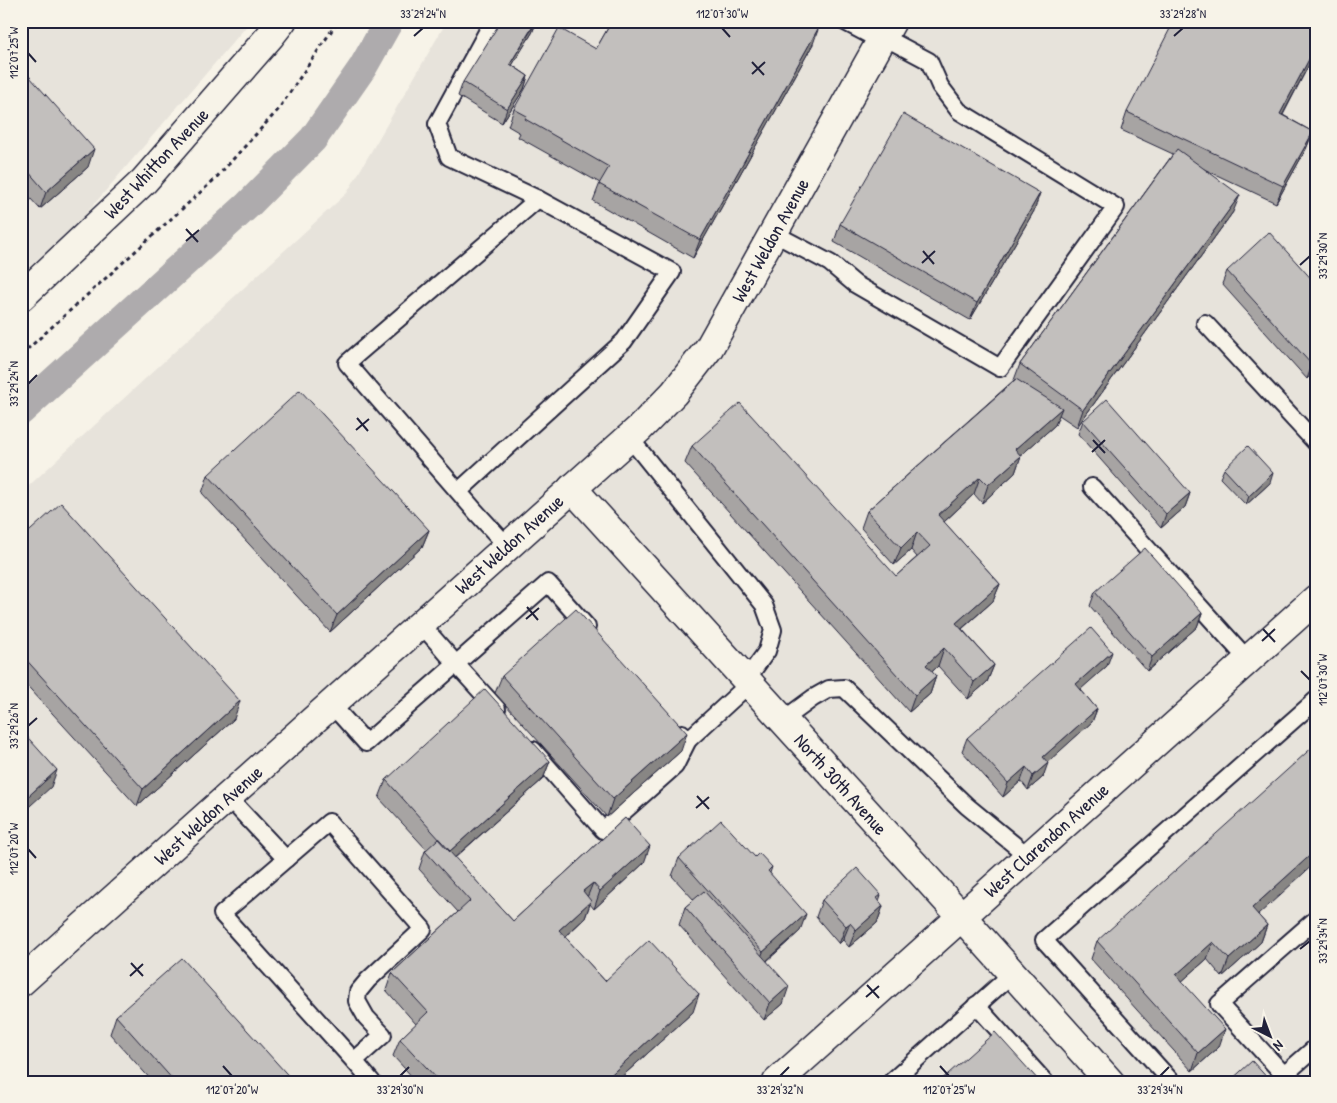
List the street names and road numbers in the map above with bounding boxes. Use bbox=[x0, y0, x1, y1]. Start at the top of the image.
street label: West Whitton Avenue bbox=[98, 101, 215, 224]
street label: West Weldon Avenue bbox=[725, 173, 815, 307]
street label: West Weldon Avenue bbox=[449, 488, 569, 600]
street label: North 30th Avenue bbox=[788, 728, 894, 841]
street label: West Weldon Avenue bbox=[148, 759, 268, 871]
street label: West Clarendon Avenue bbox=[978, 776, 1115, 903]

